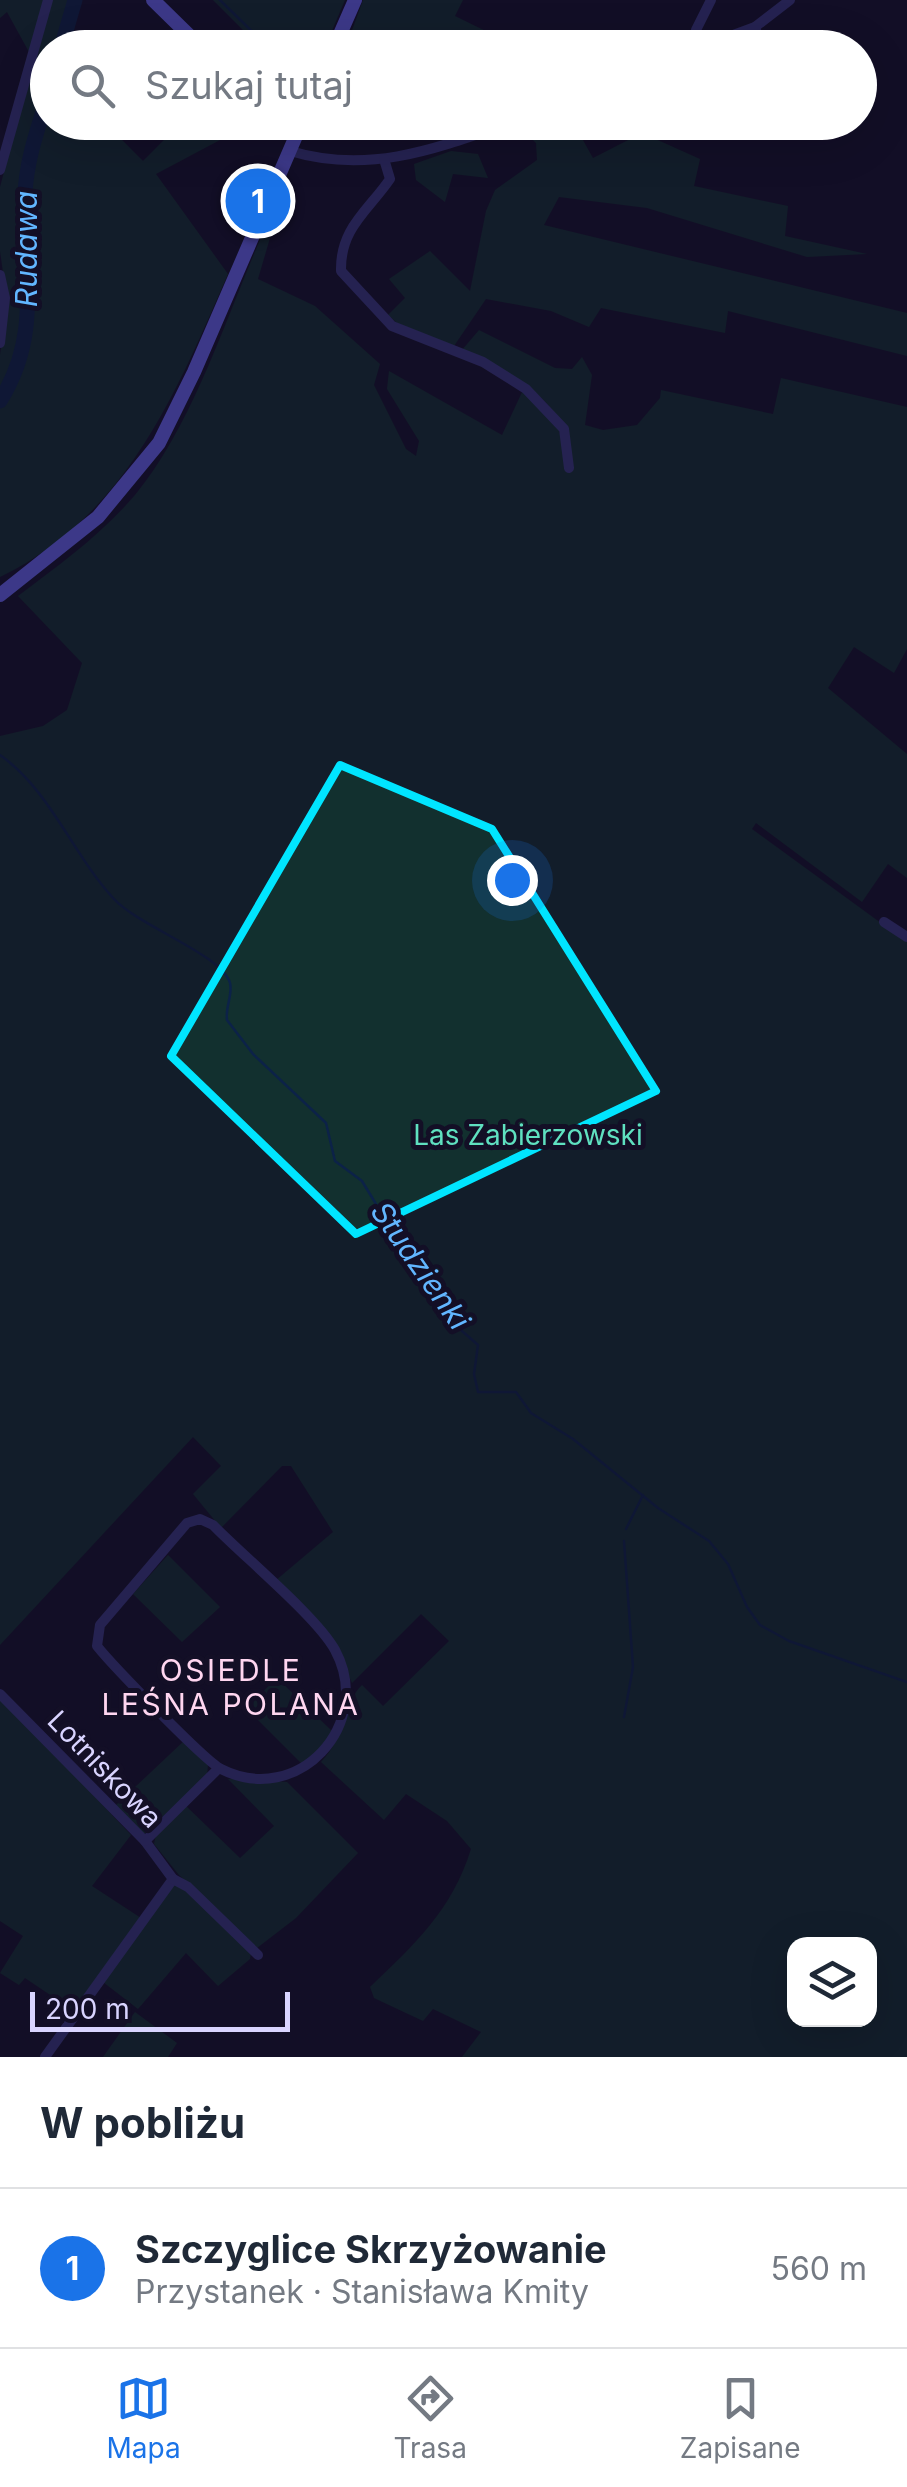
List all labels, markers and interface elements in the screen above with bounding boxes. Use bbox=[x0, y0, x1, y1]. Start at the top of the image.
search box bbox=[30, 30, 877, 140]
icon: search bbox=[65, 58, 120, 113]
text: Szukaj tutaj bbox=[145, 62, 353, 108]
pin: 1 bbox=[226, 164, 290, 238]
water label: Rudawa bbox=[8, 191, 44, 307]
your location bbox=[487, 855, 538, 906]
park label: Las Zabierzowski bbox=[413, 1118, 643, 1152]
water label: Studzienki bbox=[364, 1195, 478, 1337]
district label: OSIEDLE LEŚNA POLANA bbox=[101, 1652, 361, 1722]
street label: Lotniskowa bbox=[41, 1703, 169, 1835]
map controls bbox=[787, 1937, 877, 2027]
button: layers bbox=[787, 1937, 877, 2027]
scale bar bbox=[30, 1987, 290, 2032]
text: 200 m bbox=[45, 1992, 130, 2026]
text: W pobliżu bbox=[40, 2097, 245, 2148]
text: Szczyglice Skrzyżowanie bbox=[135, 2226, 607, 2272]
text: 1 bbox=[66, 2249, 79, 2288]
text: 560 m bbox=[770, 2249, 867, 2288]
text: Przystanek · Stanisława Kmity bbox=[135, 2272, 589, 2311]
tab: Mapa bbox=[106, 2371, 181, 2465]
tab: Trasa bbox=[394, 2371, 467, 2465]
tab: Zapisane bbox=[680, 2371, 800, 2465]

